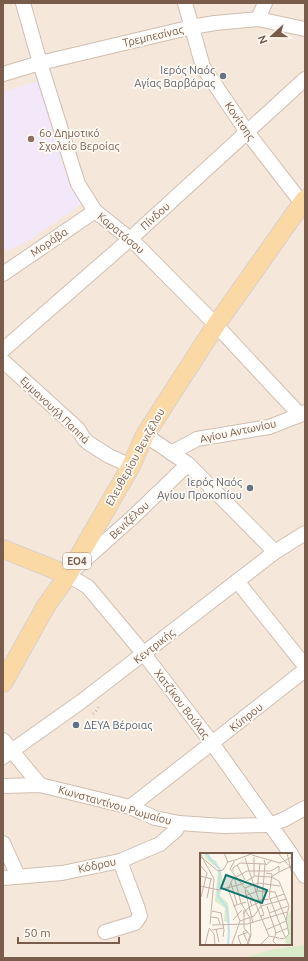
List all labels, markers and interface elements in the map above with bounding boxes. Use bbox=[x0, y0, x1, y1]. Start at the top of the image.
north arrow bbox=[252, 16, 292, 56]
street label: Τρεμπεσίνας bbox=[121, 23, 185, 50]
text: N bbox=[256, 34, 270, 46]
place label: Ιερός Ναός Αγίας Βαρβάρας bbox=[134, 64, 215, 90]
marker: Ιερός Ναός Αγίας Βαρβάρας bbox=[218, 71, 228, 81]
street label: Κονίτσης bbox=[222, 100, 257, 143]
place label: 6ο Δημοτικό Σχολείο Βεροίας bbox=[39, 127, 120, 153]
marker: 6ο Δημοτικό Σχολείο Βεροίας bbox=[26, 134, 36, 144]
street label: Πίνδου bbox=[138, 200, 172, 232]
street label: Καρατάσου bbox=[95, 210, 147, 256]
street label: Μοράβα bbox=[28, 225, 70, 259]
street label: Εμμανουήλ Παππά bbox=[18, 374, 92, 446]
street label: Ελευθερίου Βενιζέλου bbox=[103, 406, 167, 508]
street label: Αγίου Αντωνίου bbox=[199, 417, 277, 445]
place label: Ιερός Ναός Αγίου Προκοπίου bbox=[157, 476, 242, 501]
marker: Ιερός Ναός Αγίου Προκοπίου bbox=[245, 483, 255, 493]
street label: Βενιζέλου bbox=[107, 499, 151, 541]
road number: ΕΟ4 bbox=[63, 553, 91, 569]
street label: Κεντρικής bbox=[131, 626, 178, 667]
street label: Χατζίκου Βούλας bbox=[151, 667, 212, 742]
street label: Κύπρου bbox=[227, 700, 265, 734]
place label: ΔΕΥΑ Βέροιας bbox=[84, 719, 152, 732]
marker: ΔΕΥΑ Βέροιας bbox=[71, 720, 81, 730]
street label: Κωνσταντίνου Ρωμαίου bbox=[57, 783, 173, 827]
inset map bbox=[200, 853, 292, 945]
street label: Κόδρου bbox=[77, 855, 117, 875]
scale bar bbox=[18, 919, 119, 945]
text: 50 m bbox=[24, 926, 51, 939]

